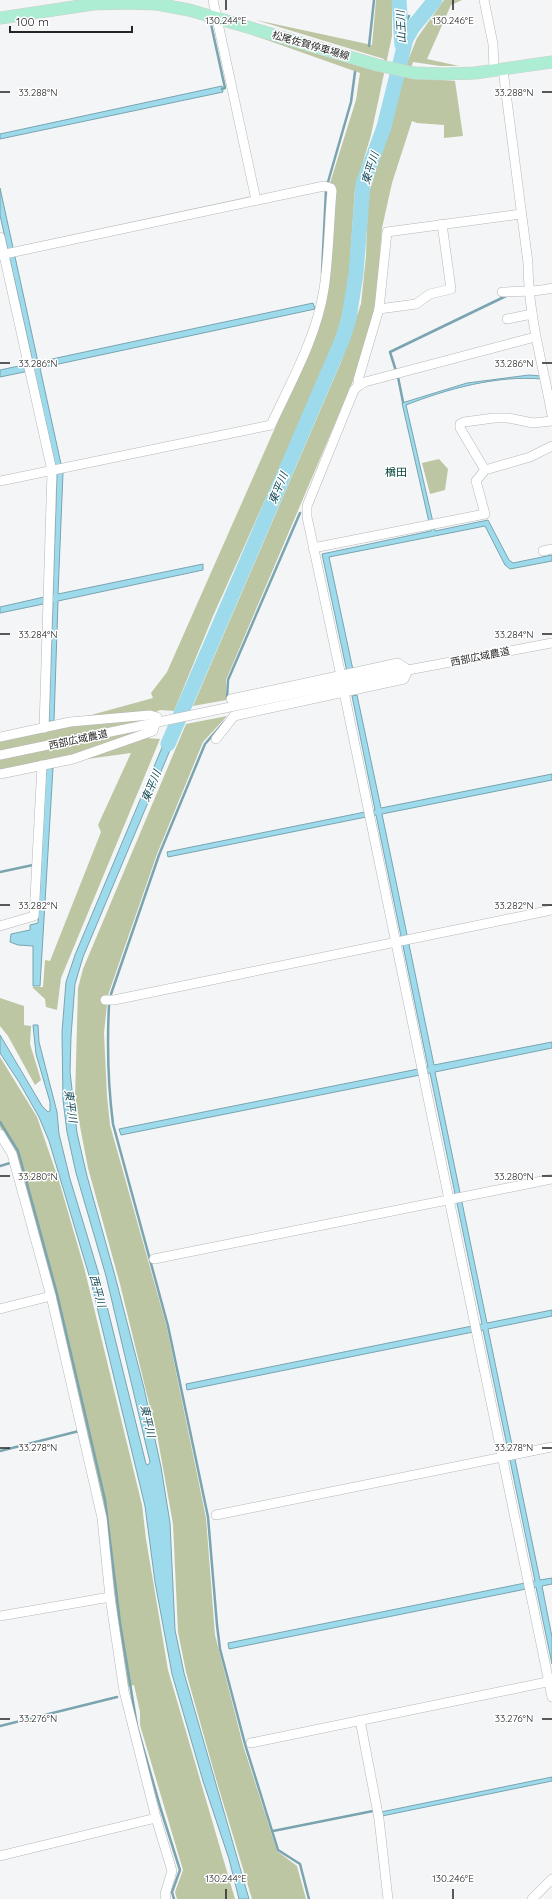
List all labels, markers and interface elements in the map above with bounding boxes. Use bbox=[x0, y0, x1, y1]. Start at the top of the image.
scale bar bbox=[10, 8, 132, 34]
water label: 山王川 bbox=[393, 9, 409, 44]
text: 100 m bbox=[16, 14, 49, 29]
text: 130.244°E bbox=[205, 14, 247, 27]
text: 130.246°E bbox=[432, 14, 474, 27]
street label: 松尾佐賀停車場線 bbox=[271, 28, 351, 63]
text: 33.288°N bbox=[18, 86, 58, 99]
text: 33.288°N bbox=[494, 86, 534, 99]
water label: 東平川 bbox=[358, 149, 382, 186]
text: 33.286°N bbox=[18, 357, 58, 370]
text: 33.286°N bbox=[494, 357, 534, 370]
district label: 楢田 bbox=[385, 465, 407, 479]
water label: 東平川 bbox=[265, 469, 291, 506]
text: 33.284°N bbox=[18, 628, 58, 641]
text: 33.284°N bbox=[494, 628, 534, 641]
street label: 西部広域農道 bbox=[449, 644, 511, 669]
street label: 西部広域農道 bbox=[47, 727, 109, 752]
water label: 東平川 bbox=[138, 767, 164, 804]
text: 33.282°N bbox=[18, 899, 58, 912]
text: 33.282°N bbox=[494, 899, 534, 912]
water label: 東平川 bbox=[62, 1089, 80, 1124]
text: 33.280°N bbox=[18, 1170, 58, 1183]
text: 33.280°N bbox=[494, 1170, 534, 1183]
water label: 西平川 bbox=[87, 1273, 109, 1310]
water label: 東平川 bbox=[137, 1403, 159, 1440]
text: 33.278°N bbox=[19, 1441, 57, 1454]
text: 33.278°N bbox=[495, 1441, 533, 1454]
text: 33.276°N bbox=[19, 1712, 57, 1725]
text: 33.276°N bbox=[495, 1712, 533, 1725]
text: 130.244°E bbox=[205, 1872, 247, 1885]
text: 130.246°E bbox=[432, 1872, 474, 1885]

